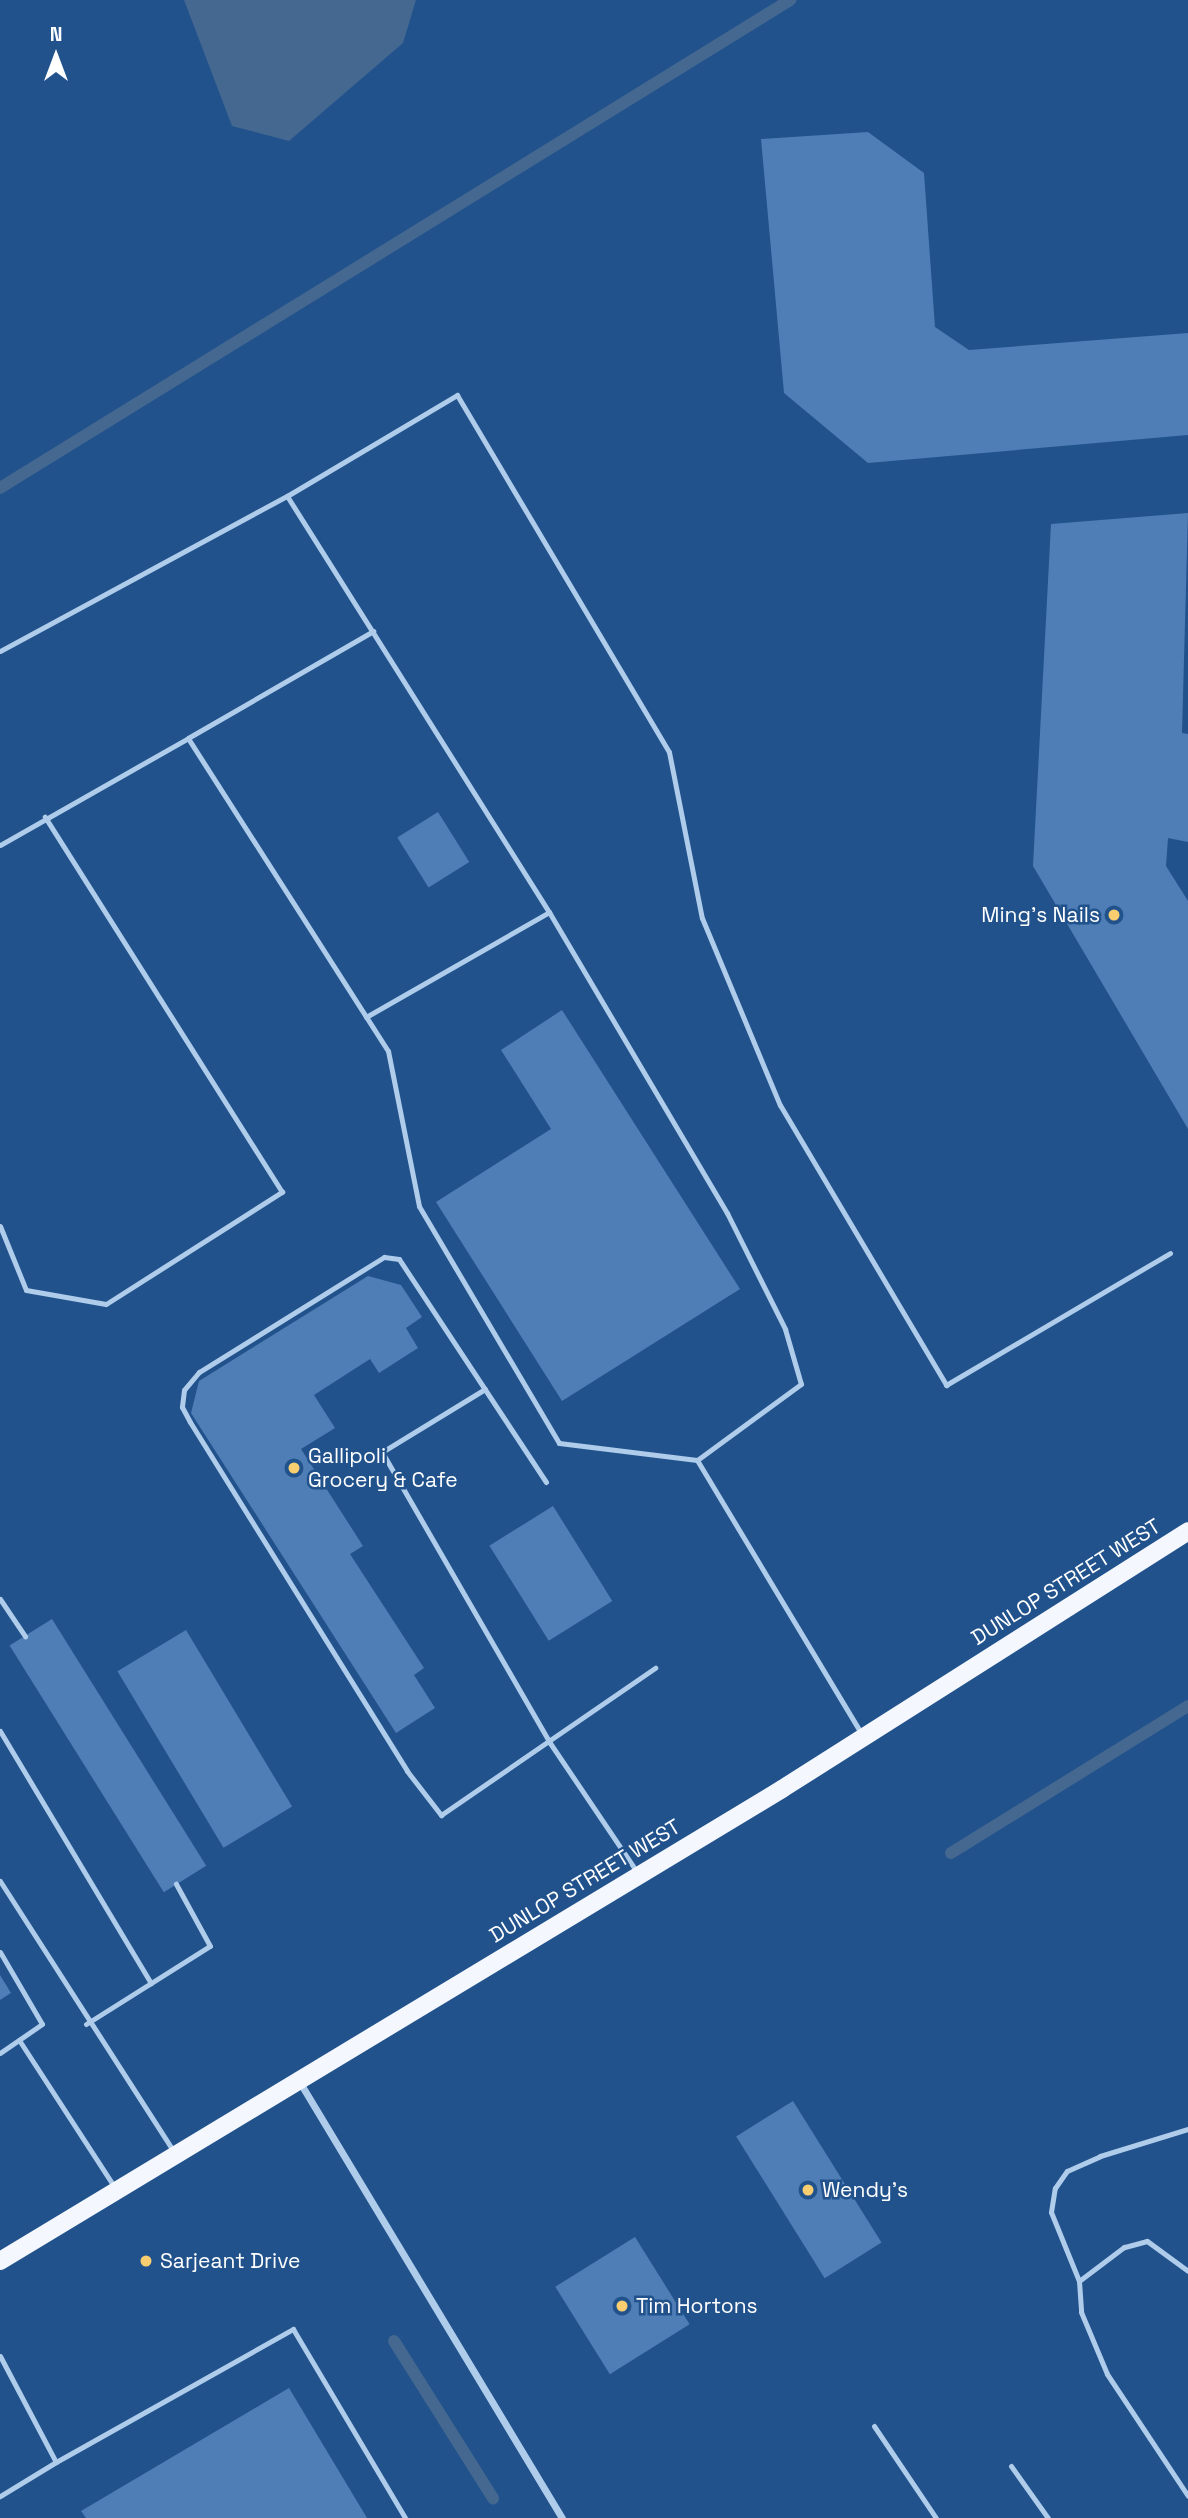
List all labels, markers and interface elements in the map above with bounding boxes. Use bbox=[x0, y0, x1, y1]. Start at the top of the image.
north arrow bbox=[21, 21, 91, 91]
text: N bbox=[50, 22, 62, 47]
place label: Ming's Nails bbox=[981, 902, 1100, 928]
marker: Ming's Nails bbox=[1106, 907, 1122, 923]
place label: Gallipoli Grocery & Cafe bbox=[308, 1443, 458, 1493]
marker: Gallipoli Grocery & Cafe bbox=[286, 1460, 302, 1476]
street label: DUNLOP STREET WEST bbox=[966, 1513, 1166, 1651]
street label: DUNLOP STREET WEST bbox=[485, 1814, 685, 1948]
place label: Wendy's bbox=[822, 2177, 908, 2203]
marker: Wendy's bbox=[800, 2182, 816, 2198]
place label: Sarjeant Drive bbox=[160, 2248, 301, 2274]
marker: Sarjeant Drive bbox=[138, 2253, 154, 2269]
place label: Tim Hortons bbox=[636, 2293, 758, 2319]
marker: Tim Hortons bbox=[614, 2298, 630, 2314]

